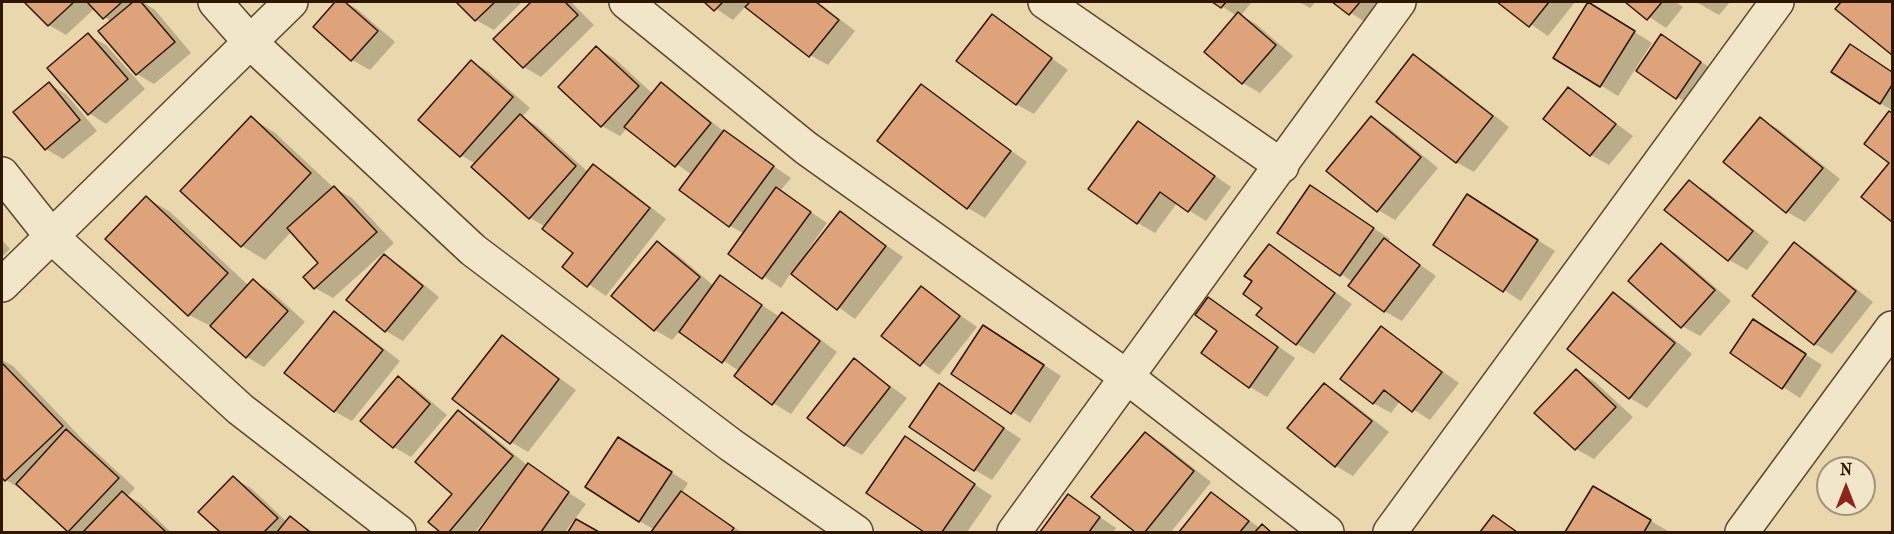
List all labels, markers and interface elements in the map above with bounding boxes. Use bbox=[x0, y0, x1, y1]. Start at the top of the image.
north arrow bbox=[1816, 456, 1876, 516]
text: N bbox=[1840, 460, 1852, 479]

